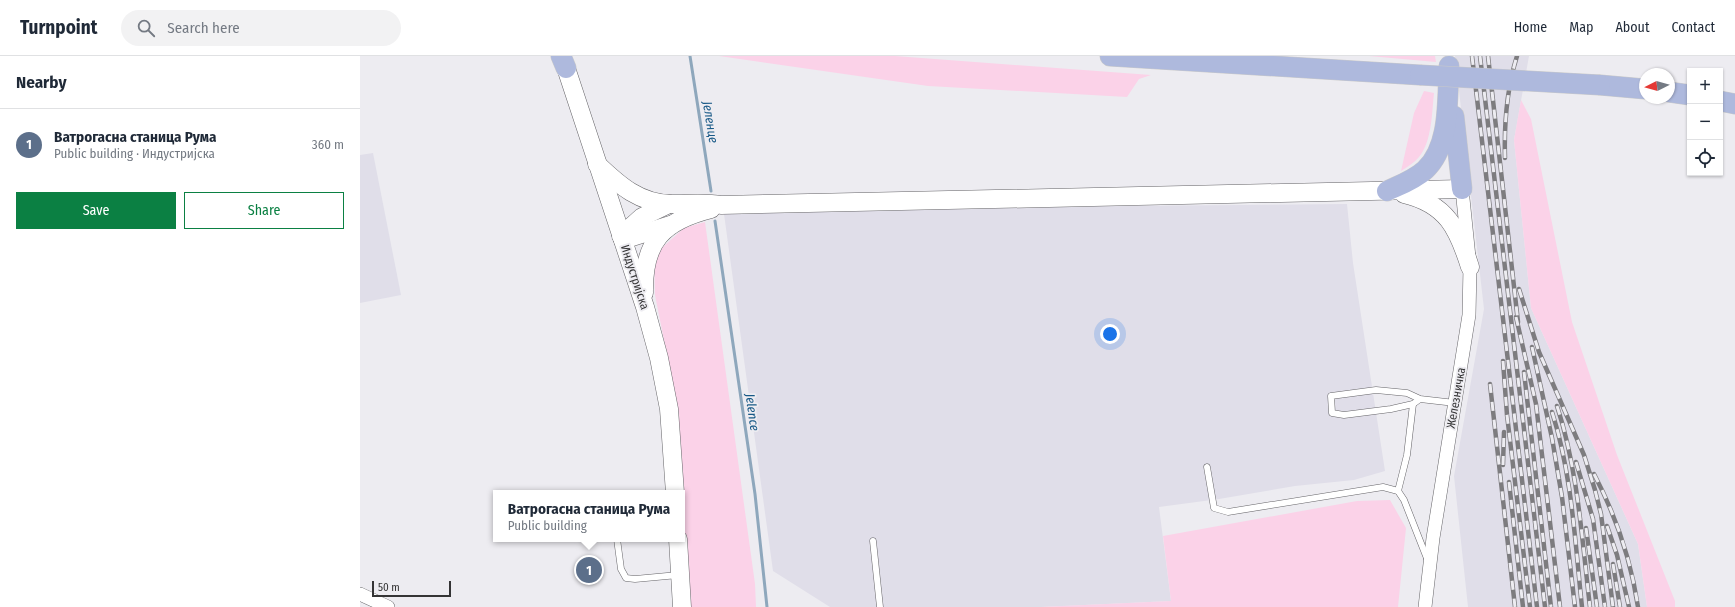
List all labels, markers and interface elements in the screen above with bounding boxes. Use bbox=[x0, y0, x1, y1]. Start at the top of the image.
search box bbox=[121, 10, 401, 46]
text: Turnpoint bbox=[20, 16, 97, 39]
icon: search bbox=[135, 17, 157, 39]
text: Search here bbox=[167, 19, 240, 37]
text: Home bbox=[1514, 19, 1547, 36]
text: Map bbox=[1569, 19, 1593, 36]
text: About bbox=[1615, 19, 1650, 36]
text: Contact bbox=[1672, 19, 1715, 36]
north arrow bbox=[1639, 68, 1675, 104]
map controls bbox=[1687, 68, 1723, 176]
button: + bbox=[1687, 68, 1723, 104]
text: Nearby bbox=[16, 72, 67, 93]
water label: Јеленце bbox=[700, 99, 721, 144]
button: − bbox=[1687, 104, 1723, 140]
text: Ватрогасна станица Рума bbox=[54, 128, 216, 146]
text: 1 bbox=[26, 137, 32, 152]
text: 360 m bbox=[312, 137, 344, 152]
button: locate bbox=[1687, 140, 1723, 176]
text: Public building · Индустријска bbox=[54, 146, 215, 161]
button: Save bbox=[16, 192, 176, 229]
button: Share bbox=[184, 192, 344, 229]
street label: Индустријска bbox=[618, 243, 652, 311]
your location bbox=[1100, 324, 1120, 344]
street label: Железничка bbox=[1444, 366, 1468, 430]
water label: Jelence bbox=[742, 391, 763, 432]
popup bbox=[493, 490, 685, 542]
text: Ватрогасна станица Рума bbox=[508, 500, 670, 518]
text: Public building bbox=[508, 518, 587, 533]
pin: 1 bbox=[576, 555, 602, 585]
scale bar bbox=[372, 579, 451, 598]
text: 50 m bbox=[378, 581, 400, 594]

